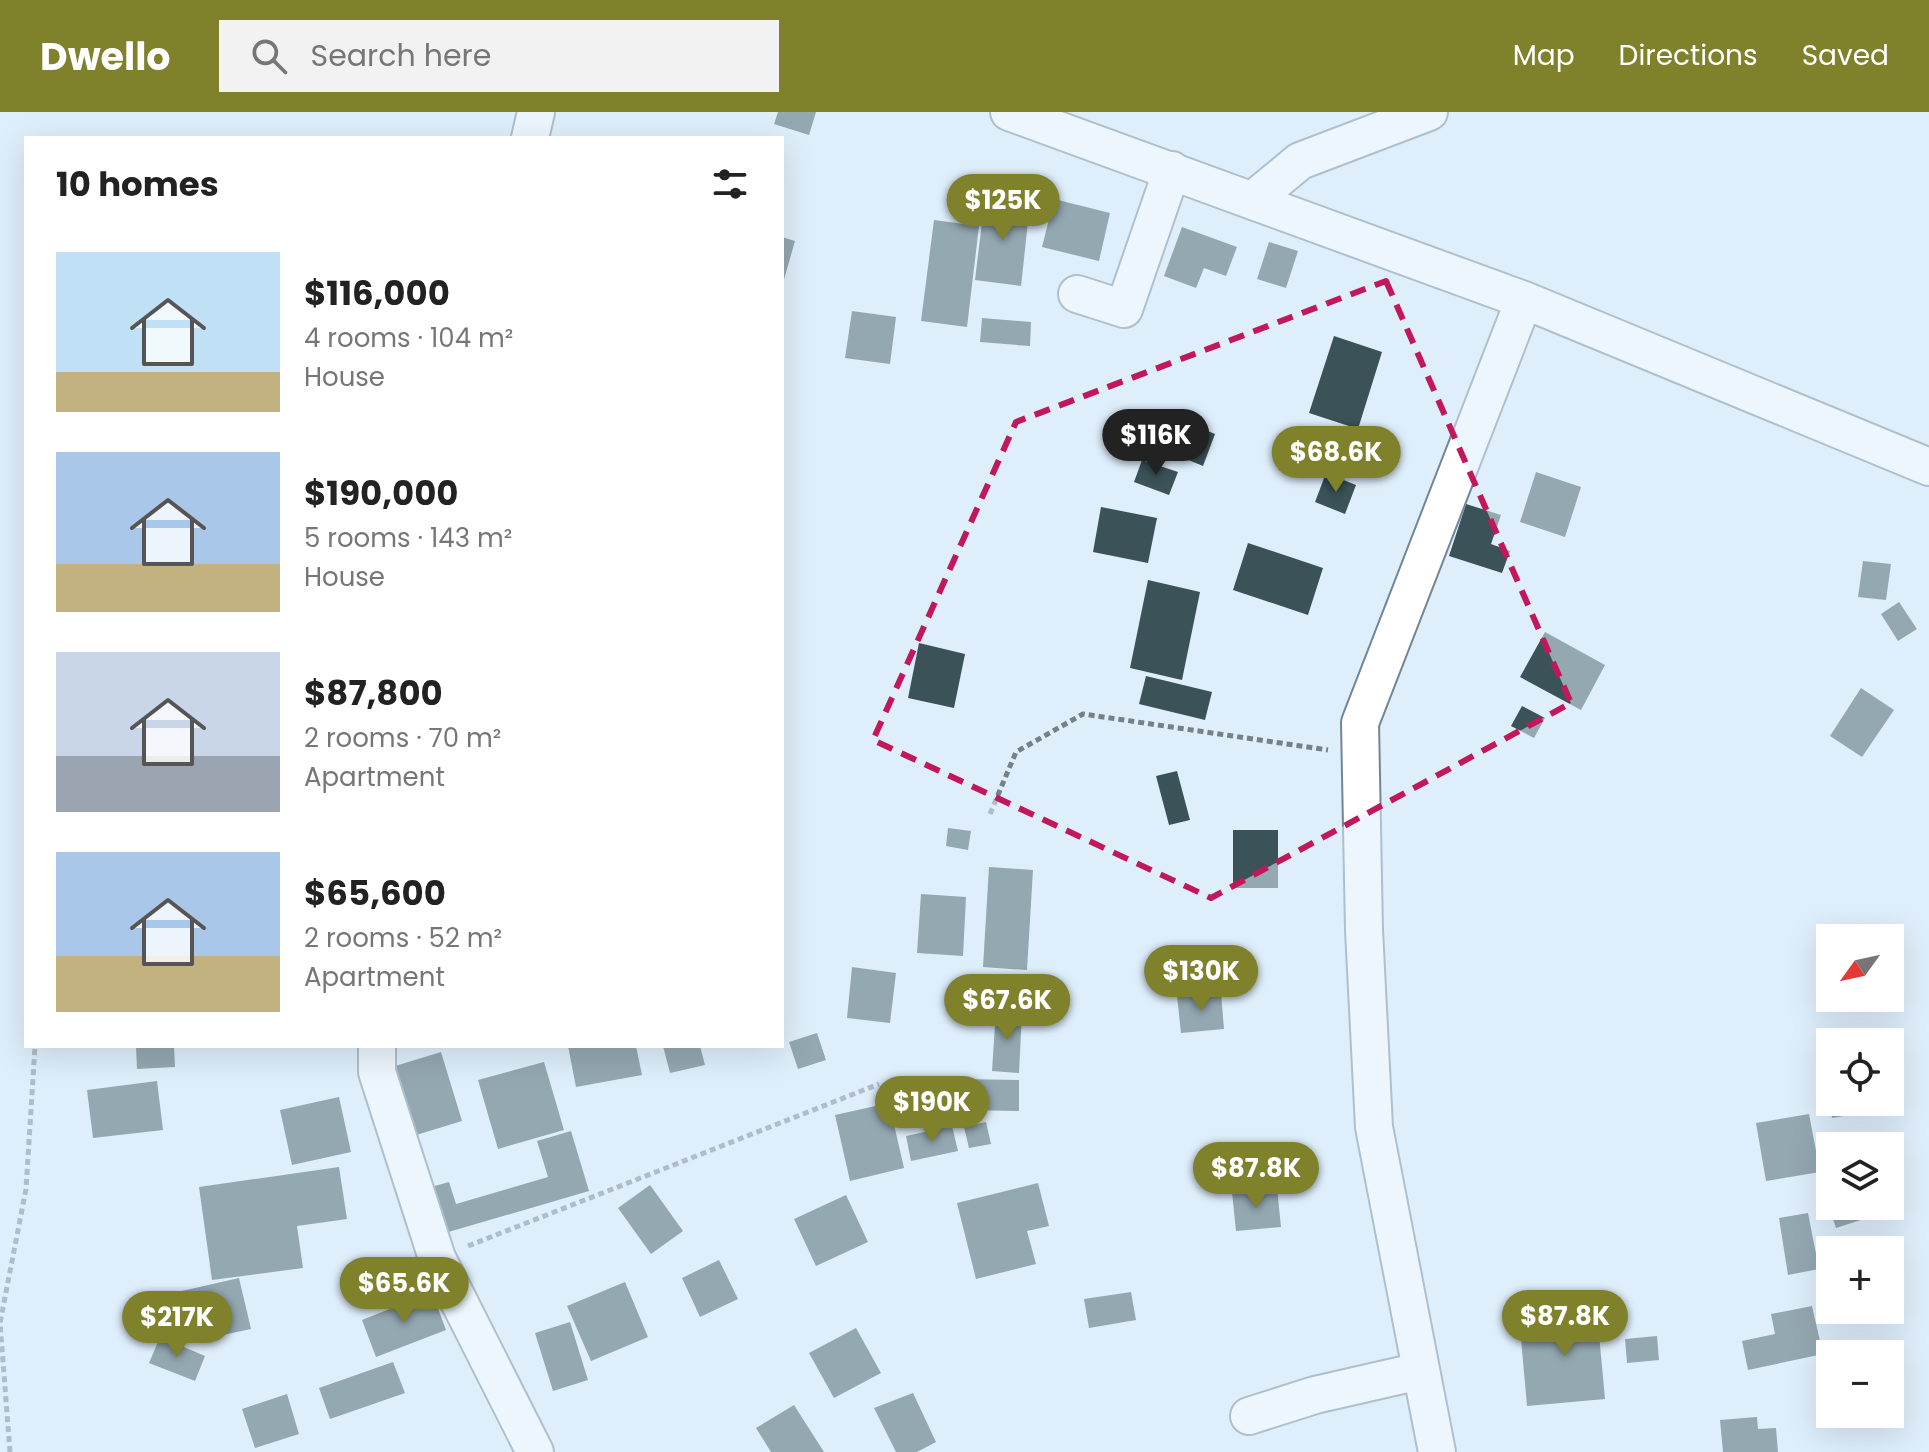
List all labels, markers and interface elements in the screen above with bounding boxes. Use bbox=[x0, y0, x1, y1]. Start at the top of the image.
search box bbox=[219, 20, 779, 92]
text: Dwello bbox=[40, 30, 171, 83]
icon: search bbox=[247, 34, 291, 78]
text: Search here bbox=[311, 34, 491, 77]
text: Map bbox=[1513, 36, 1575, 75]
text: Directions bbox=[1619, 36, 1758, 75]
text: Saved bbox=[1802, 36, 1889, 75]
text: 10 homes bbox=[56, 160, 219, 208]
icon: filters bbox=[708, 162, 752, 206]
pin: $125K bbox=[947, 174, 1059, 242]
text: $125K bbox=[965, 182, 1041, 218]
text: $116,000 bbox=[304, 269, 450, 317]
icon: home bbox=[120, 284, 216, 380]
text: 4 rooms · 104 m² bbox=[304, 320, 513, 356]
text: House bbox=[304, 359, 385, 395]
pin: $116K bbox=[1100, 409, 1212, 477]
text: $116K bbox=[1120, 417, 1192, 453]
pin: $68.6K bbox=[1271, 426, 1401, 494]
text: $68.6K bbox=[1290, 434, 1382, 470]
text: $190,000 bbox=[304, 469, 459, 517]
icon: home bbox=[120, 484, 216, 580]
text: 5 rooms · 143 m² bbox=[304, 520, 512, 556]
text: House bbox=[304, 559, 385, 595]
text: $87,800 bbox=[304, 669, 443, 717]
icon: home bbox=[120, 684, 216, 780]
text: 2 rooms · 70 m² bbox=[304, 720, 501, 756]
text: Apartment bbox=[304, 759, 445, 795]
text: $65,600 bbox=[304, 869, 446, 917]
icon: home bbox=[120, 884, 216, 980]
text: 2 rooms · 52 m² bbox=[304, 920, 502, 956]
north arrow bbox=[1816, 924, 1904, 1012]
map controls bbox=[1816, 924, 1904, 1428]
pin: $130K bbox=[1145, 945, 1257, 1013]
text: $130K bbox=[1162, 953, 1240, 989]
text: Apartment bbox=[304, 959, 445, 995]
pin: $67.6K bbox=[942, 974, 1072, 1042]
text: $67.6K bbox=[962, 982, 1052, 1018]
button: locate bbox=[1816, 1028, 1904, 1116]
pin: $190K bbox=[876, 1076, 988, 1144]
text: $190K bbox=[893, 1084, 971, 1120]
button: layers bbox=[1816, 1132, 1904, 1220]
pin: $87.8K bbox=[1191, 1142, 1321, 1210]
text: $87.8K bbox=[1211, 1150, 1301, 1186]
button: + bbox=[1816, 1236, 1904, 1324]
pin: $65.6K bbox=[339, 1257, 469, 1325]
text: $65.6K bbox=[358, 1265, 450, 1301]
pin: $87.8K bbox=[1500, 1290, 1630, 1358]
pin: $217K bbox=[121, 1291, 233, 1359]
text: $87.8K bbox=[1520, 1298, 1610, 1334]
text: $217K bbox=[140, 1299, 214, 1335]
button: − bbox=[1816, 1340, 1904, 1428]

